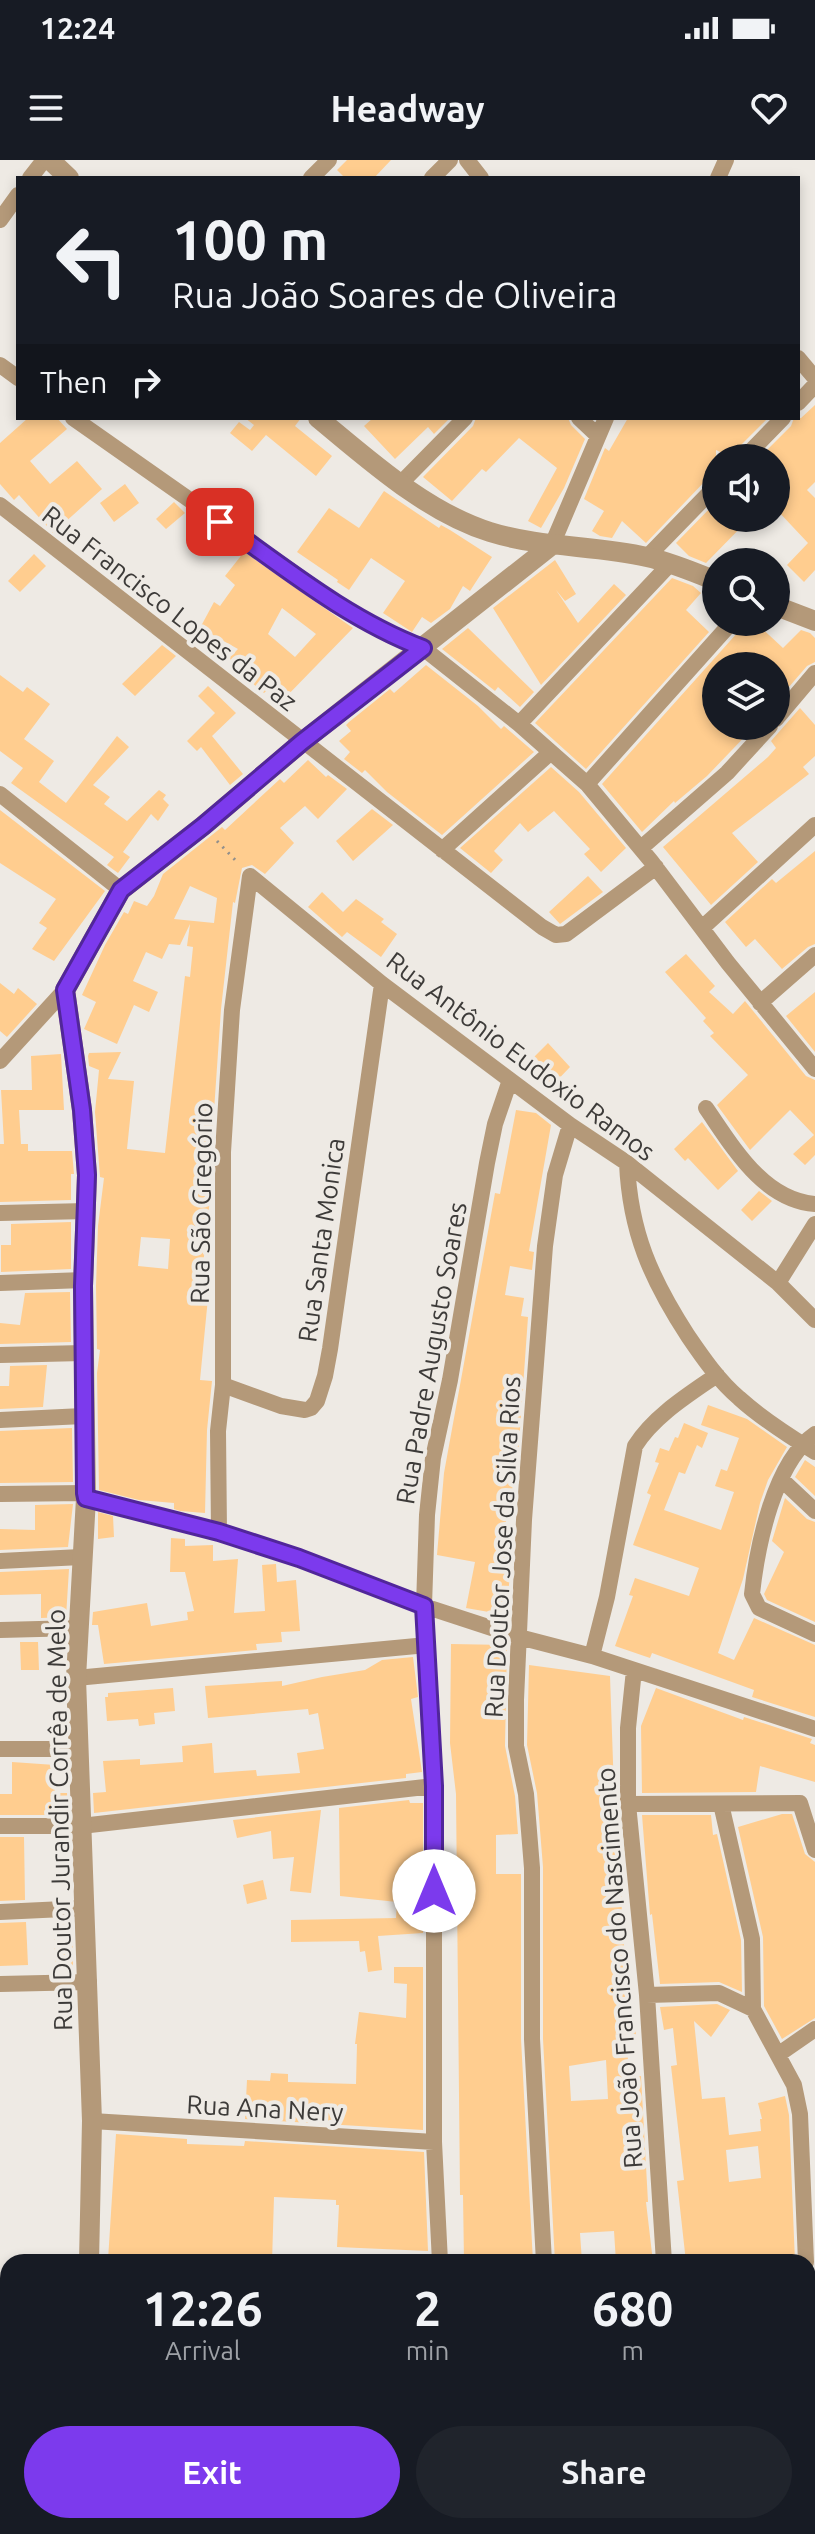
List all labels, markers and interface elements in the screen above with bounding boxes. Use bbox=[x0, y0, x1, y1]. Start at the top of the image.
text: 12:24 bbox=[40, 11, 115, 45]
icon: menu bbox=[24, 86, 68, 130]
icon: heart bbox=[747, 86, 791, 130]
text: Headway bbox=[330, 88, 485, 129]
icon: left bbox=[40, 208, 144, 312]
text: 100 m bbox=[172, 208, 328, 271]
text: Rua João Soares de Oliveira bbox=[172, 274, 618, 315]
icon: right bbox=[124, 360, 168, 404]
text: Then bbox=[40, 365, 108, 399]
map controls bbox=[702, 444, 790, 740]
button: sound bbox=[702, 444, 790, 532]
pin bbox=[186, 488, 254, 556]
street label: Rua Francisco Lopes da Paz bbox=[37, 500, 303, 716]
icon: arrive bbox=[198, 500, 242, 544]
button: search bbox=[702, 548, 790, 636]
button: layers bbox=[702, 652, 790, 740]
street label: Rua Antônio Eudoxio Ramos bbox=[381, 946, 661, 1166]
street label: Rua São Gregório bbox=[185, 1102, 217, 1304]
street label: Rua Santa Monica bbox=[292, 1136, 350, 1344]
street label: Rua Padre Augusto Soares bbox=[390, 1200, 472, 1506]
street label: Rua Doutor Jose da Silva Rios bbox=[479, 1376, 525, 1718]
street label: Rua Doutor Jurandir Corrêa de Melo bbox=[41, 1609, 77, 2031]
street label: Rua João Francisco do Nascimento bbox=[591, 1766, 647, 2170]
position arrow bbox=[392, 1849, 476, 1933]
street label: Rua Ana Nery bbox=[186, 2089, 344, 2127]
text: 12:26 bbox=[143, 2281, 263, 2335]
text: 2 bbox=[414, 2281, 441, 2335]
text: 680 bbox=[592, 2281, 673, 2335]
text: Arrival bbox=[165, 2336, 241, 2365]
text: min bbox=[406, 2336, 449, 2365]
text: m bbox=[621, 2336, 644, 2365]
button: Exit bbox=[24, 2426, 400, 2518]
button: Share bbox=[416, 2426, 792, 2518]

